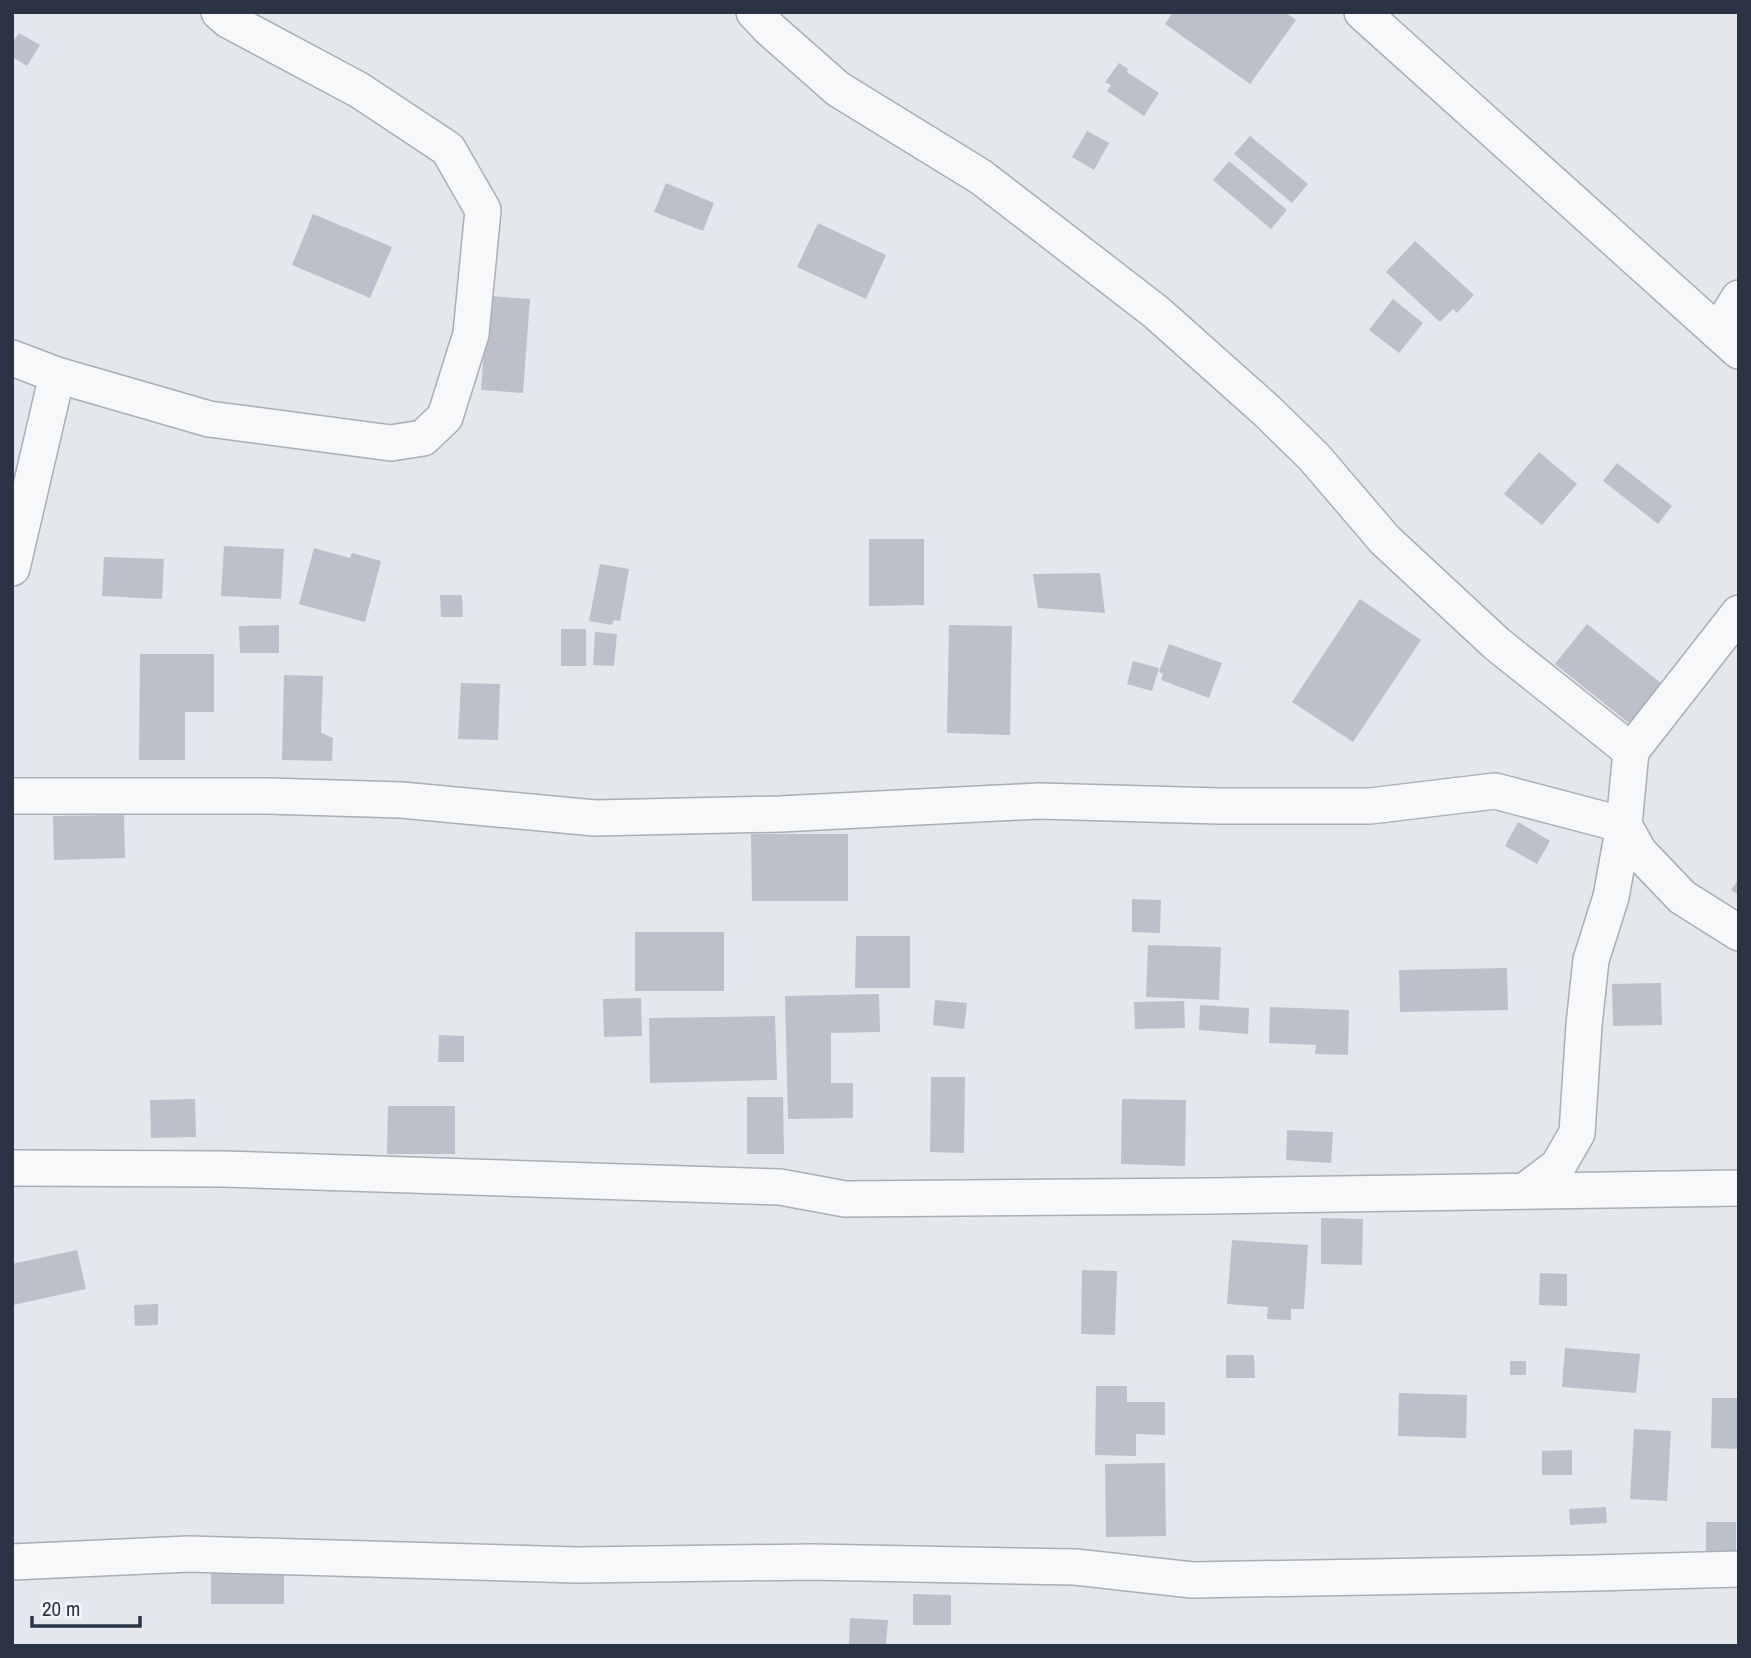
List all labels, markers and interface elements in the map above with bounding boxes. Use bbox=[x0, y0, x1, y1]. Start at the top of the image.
scale bar bbox=[32, 1584, 140, 1628]
text: 20 m bbox=[42, 1594, 80, 1623]

